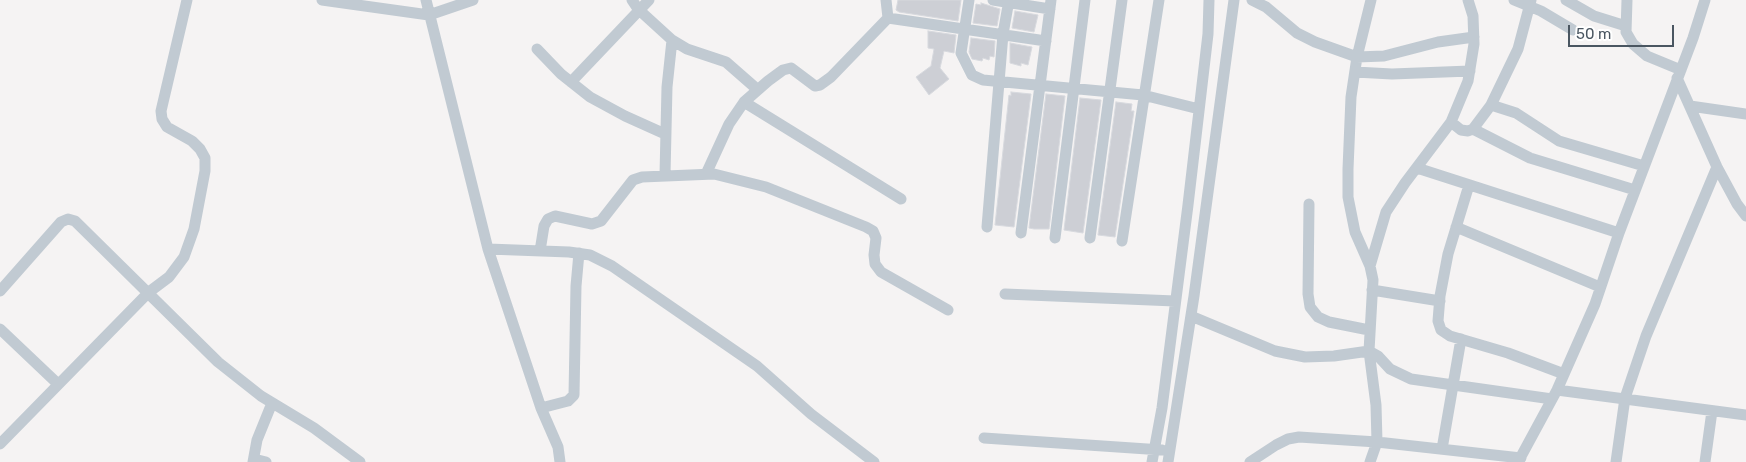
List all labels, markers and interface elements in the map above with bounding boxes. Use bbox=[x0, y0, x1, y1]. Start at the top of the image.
scale bar bbox=[1571, 15, 1677, 47]
text: 50 m bbox=[1576, 25, 1611, 43]

